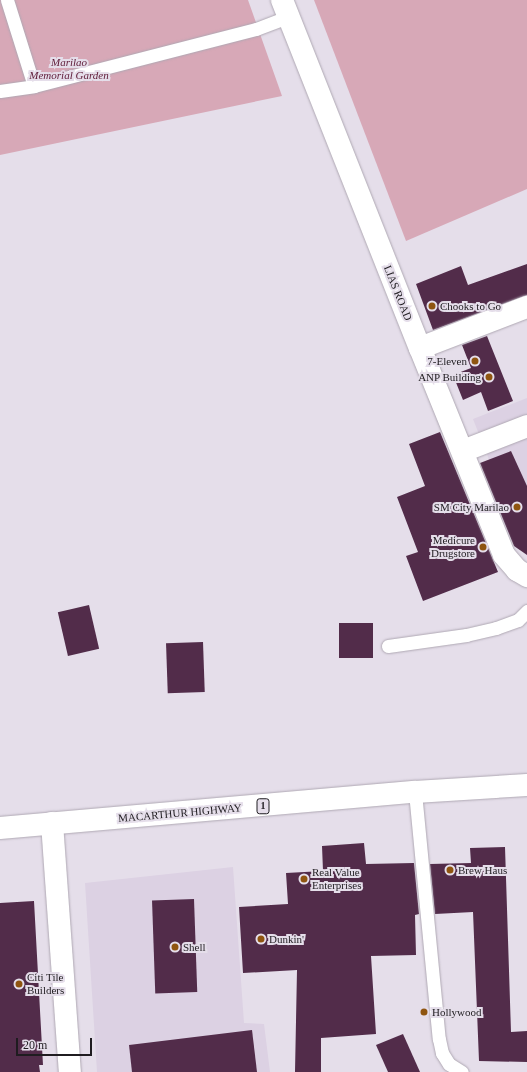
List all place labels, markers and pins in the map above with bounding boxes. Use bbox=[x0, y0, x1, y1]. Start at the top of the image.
place label: Chooks to Go bbox=[440, 299, 501, 313]
marker: Chooks to Go bbox=[427, 301, 437, 311]
place label: 7-Eleven bbox=[427, 354, 467, 368]
marker: 7-Eleven bbox=[470, 356, 480, 366]
place label: ANP Building bbox=[418, 370, 481, 384]
marker: ANP Building bbox=[484, 372, 494, 382]
place label: SM City Marilao bbox=[434, 500, 509, 514]
marker: SM City Marilao bbox=[512, 502, 522, 512]
place label: Medicure Drugstore bbox=[431, 534, 475, 560]
marker: Medicure Drugstore bbox=[478, 542, 488, 552]
place label: Brew Haus bbox=[458, 863, 507, 877]
marker: Brew Haus bbox=[445, 865, 455, 875]
place label: Real Value Enterprises bbox=[312, 866, 361, 892]
marker: Real Value Enterprises bbox=[299, 874, 309, 884]
place label: Dunkin' bbox=[269, 932, 304, 946]
marker: Dunkin' bbox=[256, 934, 266, 944]
place label: Shell bbox=[183, 940, 206, 954]
marker: Shell bbox=[170, 942, 180, 952]
place label: Citi Tile Builders bbox=[27, 971, 64, 997]
marker: Citi Tile Builders bbox=[14, 979, 24, 989]
place label: Hollywood bbox=[432, 1005, 482, 1019]
marker: Hollywood bbox=[419, 1007, 429, 1017]

